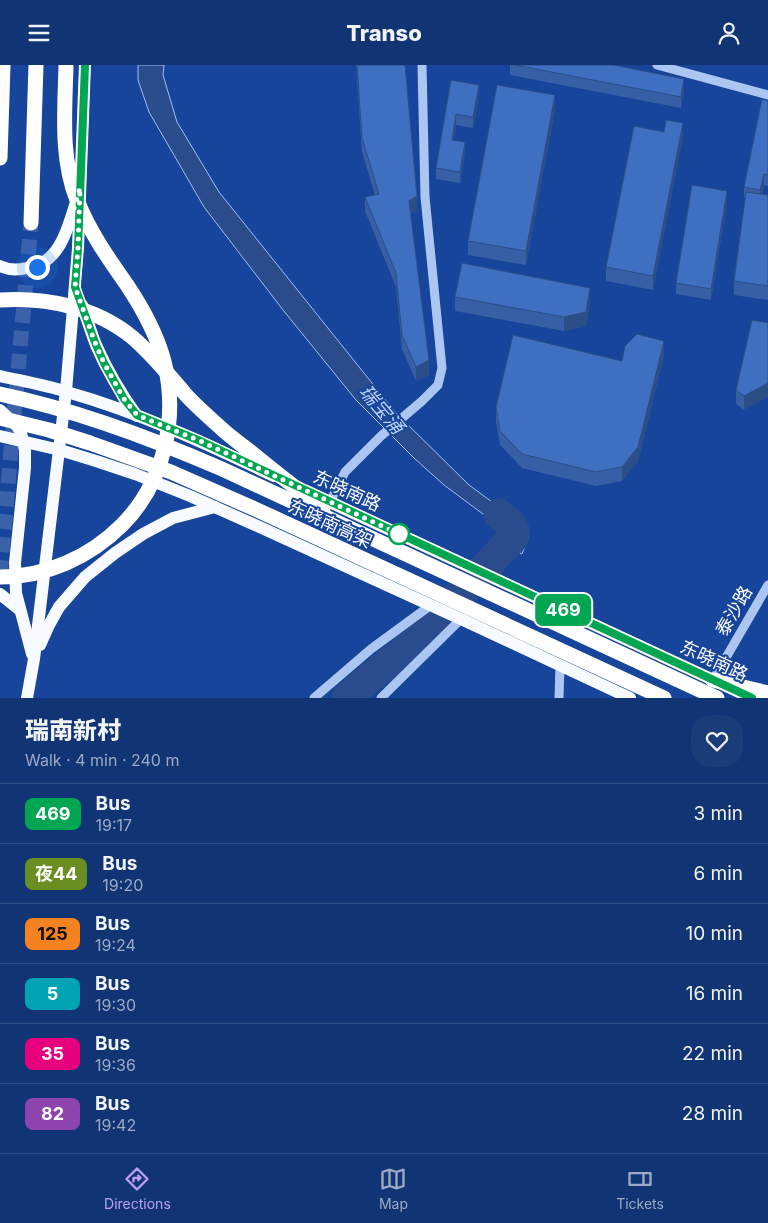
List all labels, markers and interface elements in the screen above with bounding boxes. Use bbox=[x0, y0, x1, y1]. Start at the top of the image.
icon: menu bbox=[25, 19, 53, 47]
icon: person bbox=[715, 19, 743, 47]
text: Transo bbox=[346, 20, 422, 46]
your location bbox=[25, 255, 50, 280]
water label: 瑞宝涌 bbox=[354, 380, 410, 440]
street label: 东晓南路 bbox=[310, 466, 384, 515]
street label: 东晓南高架 bbox=[285, 495, 375, 552]
unlabelled marker bbox=[388, 523, 410, 545]
street label: 泰沙路 bbox=[711, 582, 756, 639]
line badge: 469 bbox=[534, 594, 592, 626]
text: 469 bbox=[545, 599, 581, 620]
street label: 东晓南路 bbox=[677, 636, 751, 685]
button: heart bbox=[691, 715, 743, 767]
text: 瑞南新村 bbox=[25, 716, 121, 745]
text: Walk · 4 min · 240 m bbox=[25, 750, 179, 770]
text: Bus bbox=[96, 792, 131, 815]
text: 3 min bbox=[693, 802, 743, 825]
text: 469 bbox=[35, 803, 71, 824]
text: 19:17 bbox=[96, 815, 132, 835]
text: Bus bbox=[102, 852, 137, 875]
text: 6 min bbox=[693, 862, 743, 885]
text: 夜44 bbox=[35, 863, 77, 884]
text: 19:20 bbox=[102, 875, 143, 895]
text: Bus bbox=[95, 912, 130, 935]
text: 10 min bbox=[685, 922, 743, 945]
text: 125 bbox=[37, 923, 68, 944]
text: 19:24 bbox=[95, 935, 136, 955]
text: Bus bbox=[95, 972, 130, 995]
text: 16 min bbox=[686, 982, 743, 1005]
text: 5 bbox=[47, 983, 58, 1004]
text: 19:30 bbox=[95, 995, 136, 1015]
text: Bus bbox=[95, 1032, 130, 1055]
text: 22 min bbox=[682, 1042, 743, 1065]
text: 35 bbox=[41, 1043, 64, 1064]
text: 19:36 bbox=[95, 1055, 136, 1075]
text: Bus bbox=[95, 1092, 130, 1115]
text: 28 min bbox=[682, 1102, 743, 1125]
text: 82 bbox=[41, 1103, 64, 1124]
text: 19:42 bbox=[95, 1115, 136, 1135]
tab: Directions bbox=[104, 1165, 171, 1212]
tab: Map bbox=[379, 1165, 408, 1212]
tab: Tickets bbox=[616, 1165, 664, 1212]

